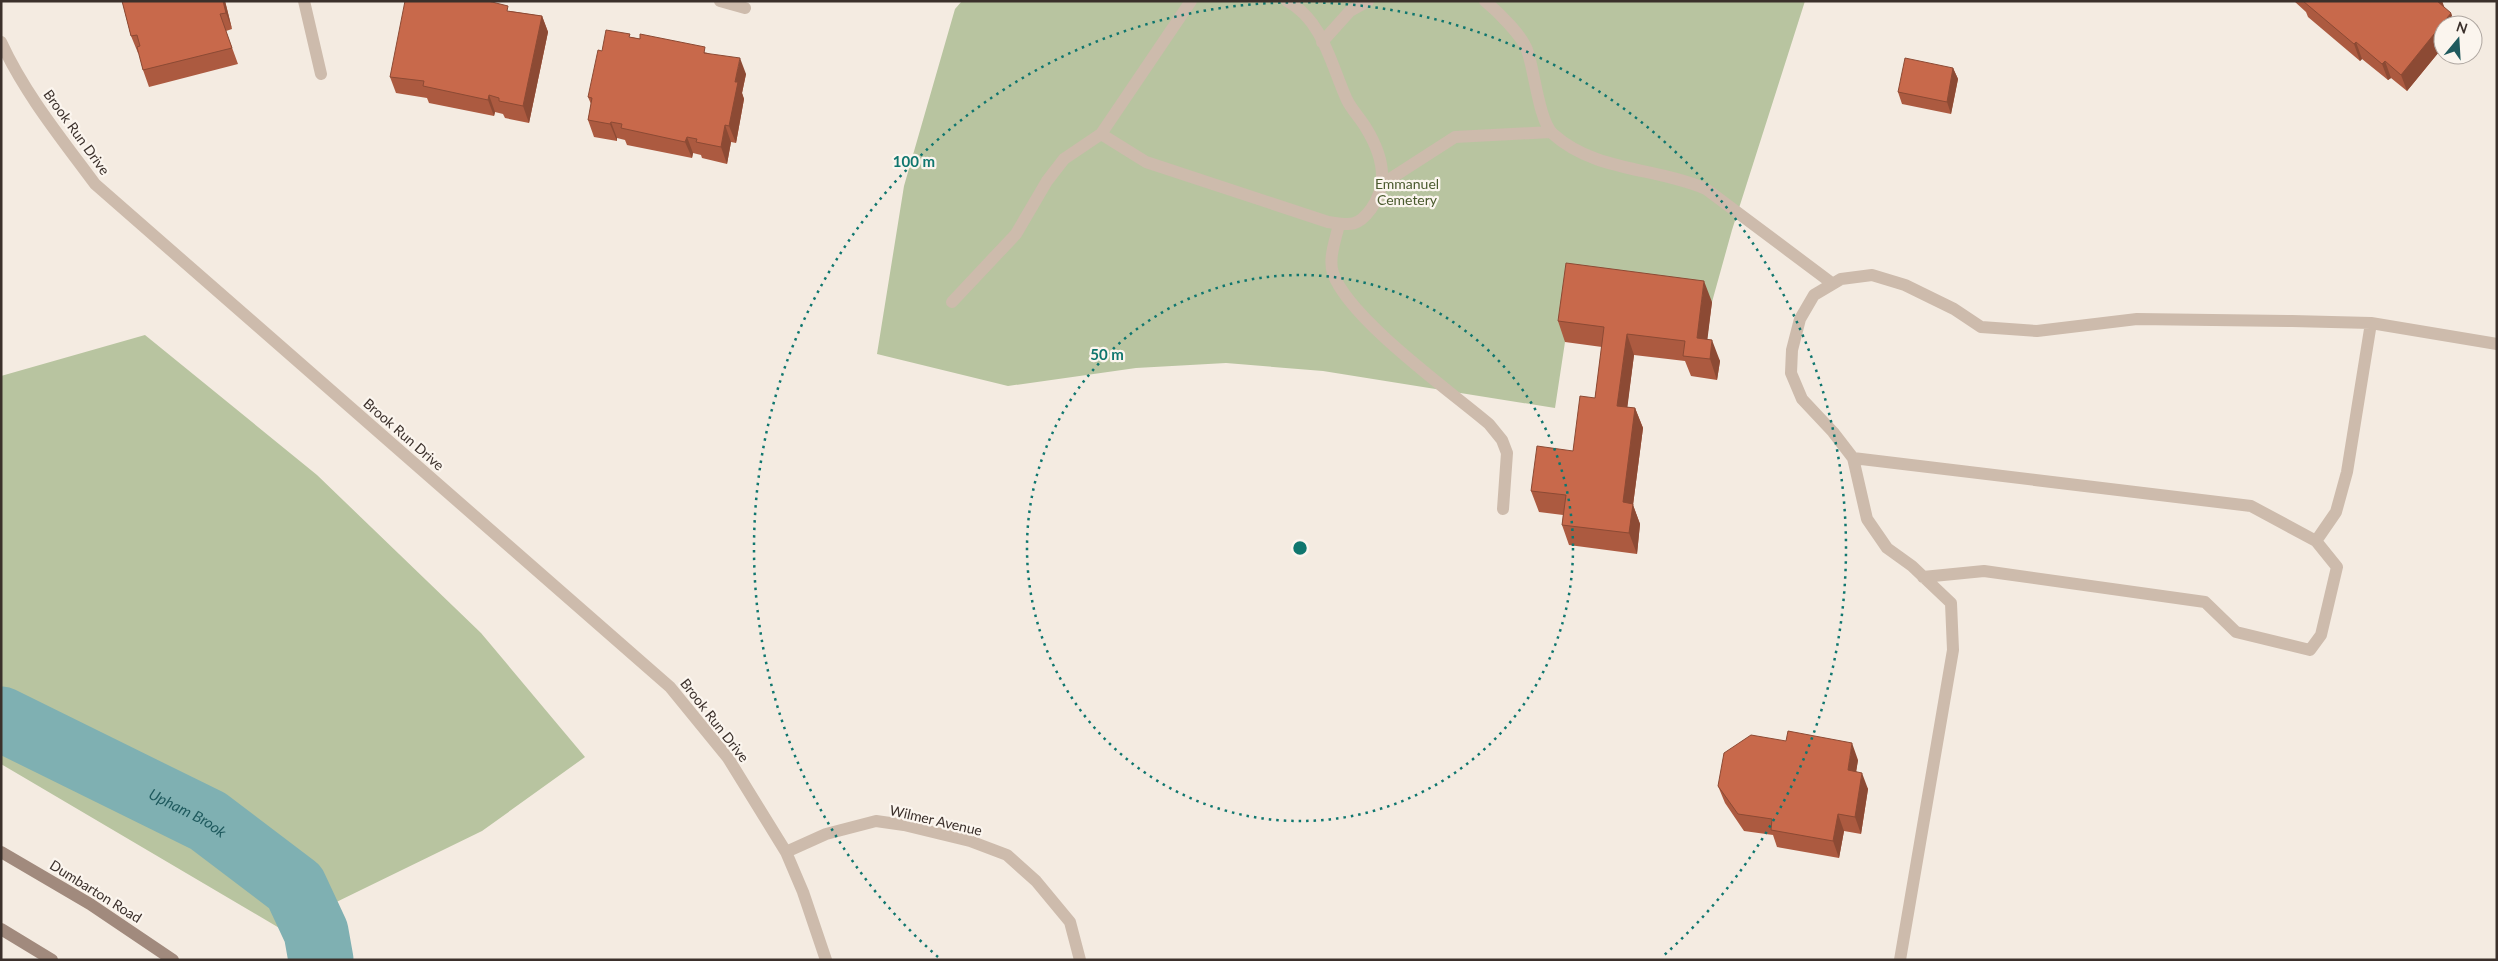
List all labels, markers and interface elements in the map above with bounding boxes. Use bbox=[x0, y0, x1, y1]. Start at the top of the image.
north arrow bbox=[2433, 15, 2483, 65]
text: N bbox=[2454, 17, 2470, 37]
street label: Brook Run Drive bbox=[40, 86, 114, 178]
text: 100 m bbox=[893, 152, 935, 170]
park label: Emmanuel Cemetery bbox=[1375, 175, 1439, 208]
text: 50 m bbox=[1090, 345, 1124, 363]
street label: Brook Run Drive bbox=[360, 394, 448, 474]
centre of rings bbox=[1291, 539, 1309, 557]
street label: Brook Run Drive bbox=[677, 675, 753, 765]
water label: Upham Brook bbox=[146, 784, 231, 841]
street label: Wilmer Avenue bbox=[888, 801, 984, 839]
street label: Dumbarton Road bbox=[47, 856, 145, 926]

